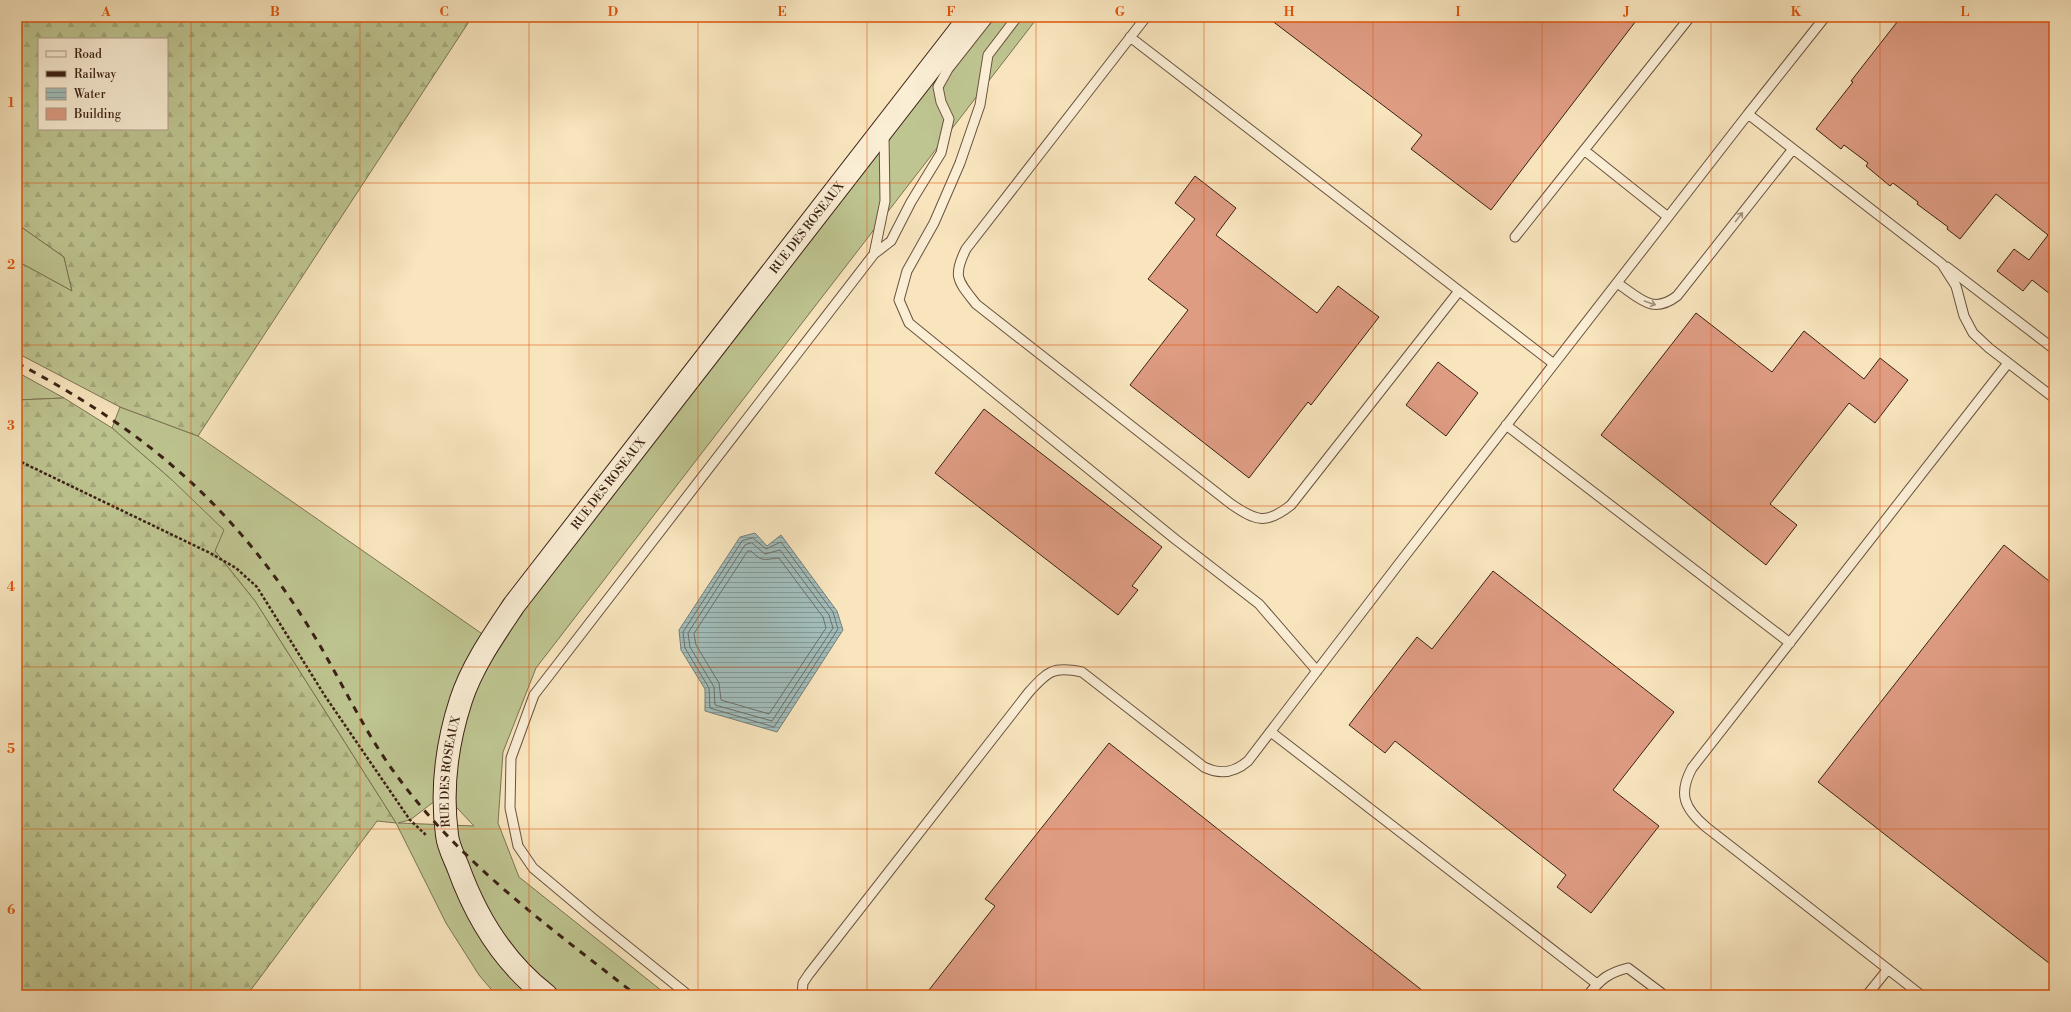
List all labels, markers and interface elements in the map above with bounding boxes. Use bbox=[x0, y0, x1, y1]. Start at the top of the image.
text: A bbox=[100, 4, 111, 20]
text: B bbox=[270, 4, 280, 20]
text: C bbox=[439, 4, 449, 20]
text: D bbox=[608, 4, 618, 20]
text: E bbox=[777, 4, 787, 20]
text: F bbox=[946, 4, 956, 20]
text: G bbox=[1115, 4, 1126, 20]
text: H bbox=[1284, 4, 1295, 20]
text: I bbox=[1455, 4, 1461, 20]
text: J bbox=[1622, 4, 1630, 20]
text: K bbox=[1791, 4, 1802, 20]
text: L bbox=[1961, 4, 1970, 20]
legend bbox=[38, 38, 168, 130]
text: Road bbox=[74, 47, 102, 62]
text: Railway bbox=[74, 67, 116, 82]
text: Water bbox=[73, 87, 106, 102]
text: 1 bbox=[8, 95, 15, 111]
text: Building bbox=[73, 107, 122, 122]
street label: RUE DES ROSEAUX bbox=[767, 178, 848, 277]
one-way arrow bbox=[1735, 212, 1744, 223]
text: 2 bbox=[7, 257, 15, 273]
one-way arrow bbox=[1644, 300, 1657, 307]
text: 3 bbox=[7, 418, 15, 434]
street label: RUE DES ROSEAUX bbox=[568, 434, 649, 533]
text: 4 bbox=[7, 579, 16, 595]
street label: RUE DES ROSEAUX bbox=[438, 714, 464, 828]
text: 5 bbox=[7, 741, 15, 757]
text: 6 bbox=[7, 902, 15, 918]

